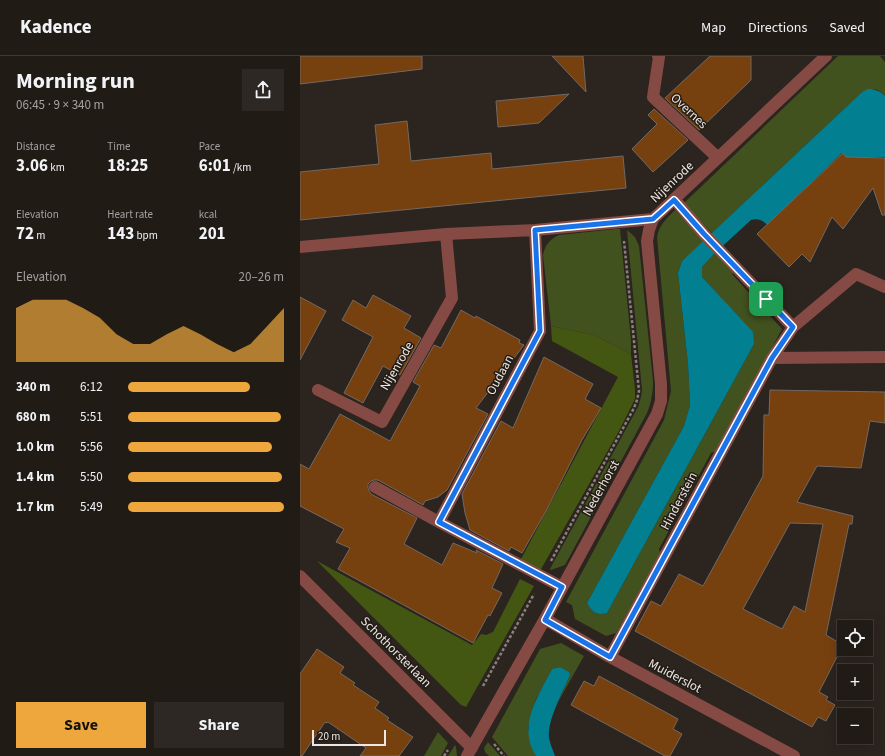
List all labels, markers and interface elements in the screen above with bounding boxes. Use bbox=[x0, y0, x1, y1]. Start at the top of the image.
text: Kadence bbox=[20, 14, 92, 41]
text: Map bbox=[701, 18, 726, 38]
text: Directions bbox=[748, 18, 807, 38]
text: Saved bbox=[829, 18, 865, 38]
text: Morning run bbox=[16, 65, 135, 97]
button: share bbox=[242, 69, 284, 111]
street label: Overnes bbox=[667, 89, 712, 133]
text: 06:45 · 9 × 340 m bbox=[16, 96, 104, 114]
text: Distance bbox=[16, 139, 55, 154]
text: Time bbox=[107, 139, 131, 154]
text: Pace bbox=[199, 139, 220, 154]
text: 3.06 bbox=[16, 154, 48, 178]
text: 18:25 bbox=[107, 154, 148, 178]
text: 6:01 bbox=[199, 154, 231, 178]
street label: Nijenrode bbox=[646, 157, 698, 207]
text: km bbox=[48, 160, 65, 175]
text: /km bbox=[231, 160, 251, 175]
text: Elevation bbox=[16, 207, 59, 222]
text: Heart rate bbox=[107, 207, 153, 222]
text: kcal bbox=[199, 207, 217, 222]
text: 72 bbox=[16, 222, 34, 246]
text: 143 bbox=[107, 222, 134, 246]
text: 201 bbox=[199, 222, 226, 246]
text: m bbox=[34, 228, 45, 243]
text: bpm bbox=[134, 228, 158, 243]
text: Elevation bbox=[16, 268, 67, 286]
text: 20–26 m bbox=[239, 268, 284, 286]
pin bbox=[749, 282, 783, 316]
icon: arrive bbox=[755, 288, 777, 310]
street label: Nijenrode bbox=[376, 338, 418, 394]
street label: Oudaan bbox=[482, 352, 518, 398]
text: 340 m bbox=[16, 378, 50, 396]
text: 6:12 bbox=[80, 378, 103, 396]
text: 680 m bbox=[16, 408, 50, 426]
text: 5:51 bbox=[80, 408, 103, 426]
text: 1.0 km bbox=[16, 438, 55, 456]
text: 5:56 bbox=[80, 438, 103, 456]
street label: Nederhorst bbox=[578, 456, 624, 519]
text: 1.4 km bbox=[16, 468, 55, 486]
text: 5:50 bbox=[80, 468, 103, 486]
street label: Hinderstein bbox=[656, 469, 702, 533]
text: 1.7 km bbox=[16, 498, 55, 516]
text: 5:49 bbox=[80, 498, 103, 516]
street label: Schothorsterlaan bbox=[357, 613, 435, 691]
map controls bbox=[837, 620, 873, 744]
button: locate bbox=[837, 620, 873, 656]
street label: Muiderslot bbox=[645, 654, 705, 698]
button: + bbox=[837, 664, 873, 700]
button: Save bbox=[16, 702, 146, 748]
button: Share bbox=[154, 702, 284, 748]
button: − bbox=[837, 708, 873, 744]
scale bar bbox=[312, 728, 386, 747]
text: 20 m bbox=[318, 729, 340, 744]

